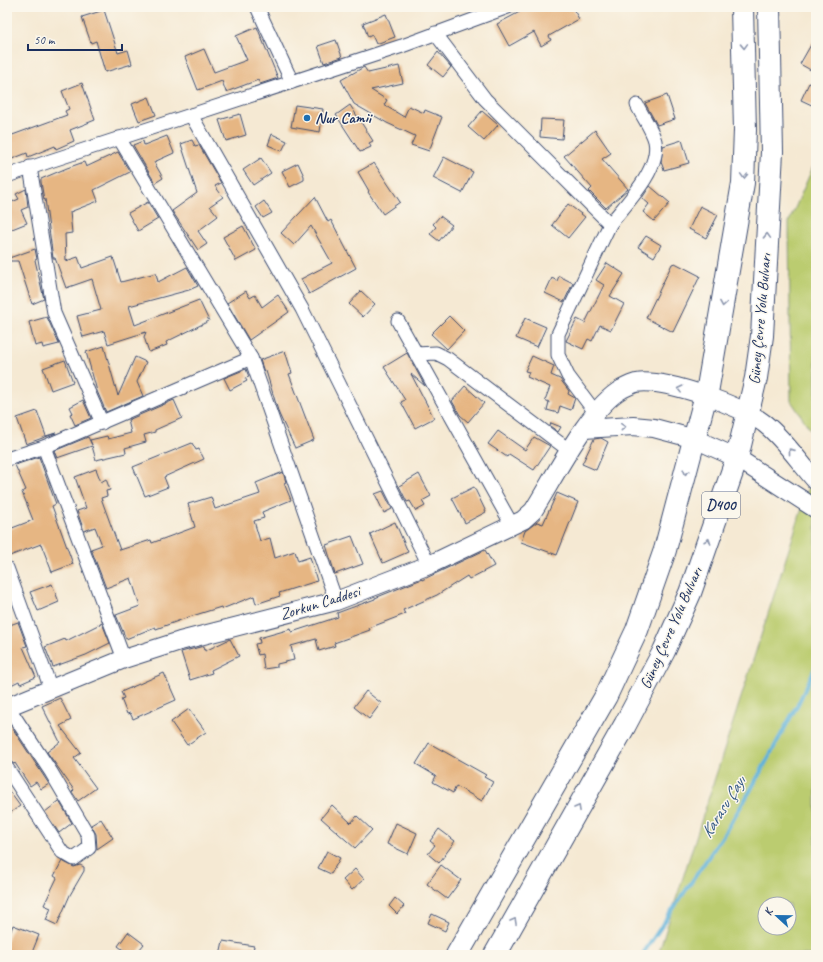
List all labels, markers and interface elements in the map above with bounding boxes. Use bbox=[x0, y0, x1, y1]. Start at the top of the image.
scale bar bbox=[28, 26, 122, 52]
text: 50 m bbox=[34, 32, 56, 48]
one-way arrow bbox=[740, 43, 748, 49]
place label: Nur Camii bbox=[315, 108, 373, 128]
marker: Nur Camii bbox=[302, 113, 312, 123]
one-way arrow bbox=[739, 173, 748, 179]
one-way arrow bbox=[763, 233, 771, 239]
street label: Güney Çevre Yolu Bulvarı bbox=[744, 252, 776, 385]
one-way arrow bbox=[719, 301, 728, 307]
one-way arrow bbox=[677, 385, 684, 394]
one-way arrow bbox=[620, 422, 626, 431]
one-way arrow bbox=[789, 448, 796, 455]
one-way arrow bbox=[682, 468, 691, 475]
road number: D400 bbox=[702, 492, 740, 518]
one-way arrow bbox=[704, 537, 712, 544]
street label: Güney Çevre Yolu Bulvarı bbox=[635, 563, 707, 692]
street label: Zorkun Caddesi bbox=[278, 581, 364, 625]
water label: Karasu Çayı bbox=[696, 771, 751, 842]
one-way arrow bbox=[574, 805, 581, 812]
north arrow bbox=[757, 896, 797, 936]
text: K bbox=[760, 905, 776, 917]
one-way arrow bbox=[510, 918, 517, 925]

